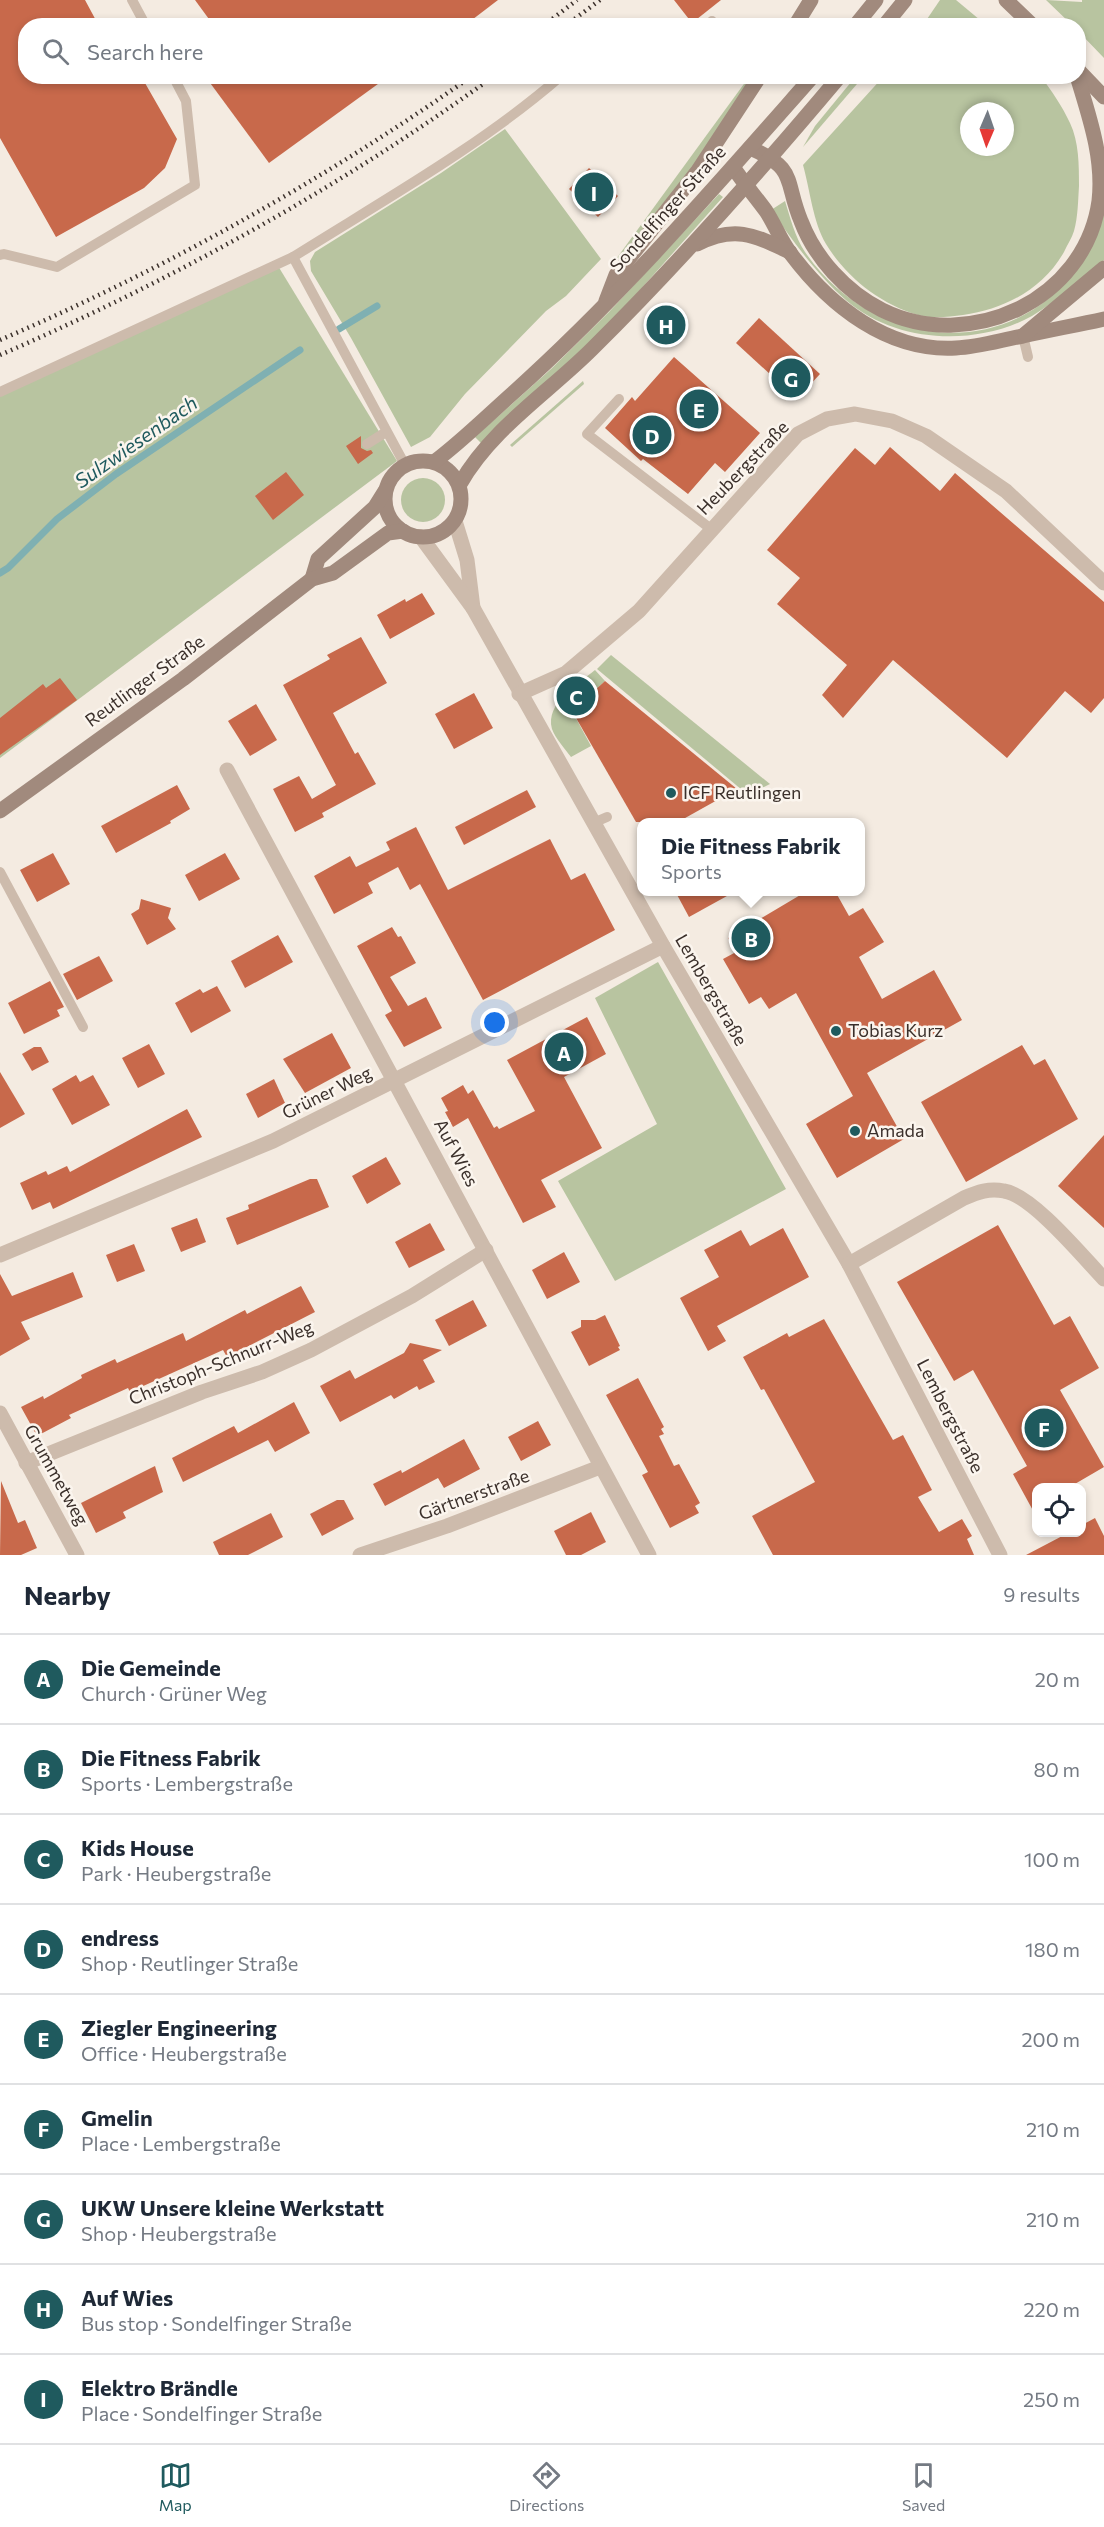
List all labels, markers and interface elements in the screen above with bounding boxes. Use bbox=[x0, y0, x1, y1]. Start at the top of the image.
search box bbox=[18, 18, 1086, 84]
icon: search bbox=[39, 35, 72, 68]
text: Search here bbox=[87, 38, 203, 65]
north arrow bbox=[960, 102, 1014, 156]
street label: Sondelfinger Straße bbox=[605, 141, 730, 276]
pin: I bbox=[574, 170, 614, 214]
pin: H bbox=[646, 302, 686, 348]
pin: G bbox=[772, 356, 810, 400]
pin: E bbox=[680, 386, 718, 432]
water label: Sulzwiesenbach bbox=[69, 390, 201, 492]
pin: D bbox=[632, 412, 672, 458]
street label: Heubergstraße bbox=[692, 416, 793, 519]
street label: Reutlinger Straße bbox=[80, 629, 208, 731]
pin: C bbox=[556, 674, 596, 718]
place label: ICF Reutlingen bbox=[683, 781, 801, 803]
marker: ICF Reutlingen bbox=[664, 786, 678, 800]
popup bbox=[637, 818, 865, 896]
text: Die Fitness Fabrik bbox=[661, 832, 841, 859]
text: Sports bbox=[661, 859, 722, 883]
pin: B bbox=[732, 916, 771, 960]
street label: Lembergstraße bbox=[671, 930, 753, 1049]
your location bbox=[480, 1008, 509, 1037]
place label: Tobias Kurz bbox=[848, 1019, 943, 1041]
marker: Tobias Kurz bbox=[829, 1024, 843, 1038]
pin: A bbox=[544, 1030, 584, 1074]
street label: Grüner Weg bbox=[278, 1061, 375, 1123]
street label: Auf Wies bbox=[430, 1115, 484, 1190]
place label: Amada bbox=[867, 1119, 924, 1141]
marker: Amada bbox=[848, 1124, 862, 1138]
street label: Christoph-Schnurr-Weg bbox=[125, 1315, 316, 1409]
street label: Lembergstraße bbox=[913, 1355, 989, 1476]
pin: F bbox=[1024, 1406, 1064, 1450]
street label: Grummetweg bbox=[20, 1420, 94, 1529]
street label: Gärtnerstraße bbox=[415, 1464, 532, 1524]
map controls bbox=[1032, 1483, 1086, 1537]
button: locate bbox=[1032, 1483, 1086, 1537]
text: Nearby bbox=[24, 1579, 111, 1610]
text: 9 results bbox=[1003, 1582, 1080, 1606]
text: Die Gemeinde bbox=[81, 1654, 221, 1681]
text: A bbox=[36, 1667, 51, 1691]
text: 20 m bbox=[1035, 1667, 1080, 1691]
text: Church · Grüner Weg bbox=[81, 1681, 267, 1705]
text: Die Fitness Fabrik bbox=[81, 1744, 261, 1771]
text: B bbox=[37, 1757, 50, 1781]
text: 80 m bbox=[1034, 1757, 1080, 1781]
text: Sports · Lembergstraße bbox=[81, 1771, 293, 1795]
text: Kids House bbox=[81, 1834, 194, 1861]
text: C bbox=[37, 1847, 50, 1871]
text: 100 m bbox=[1024, 1847, 1080, 1871]
text: Park · Heubergstraße bbox=[81, 1861, 271, 1885]
text: endress bbox=[81, 1924, 159, 1951]
text: D bbox=[36, 1937, 51, 1961]
text: 180 m bbox=[1025, 1937, 1080, 1961]
text: Shop · Reutlinger Straße bbox=[81, 1951, 298, 1975]
text: Ziegler Engineering bbox=[81, 2014, 277, 2041]
text: E bbox=[38, 2027, 49, 2051]
text: 200 m bbox=[1022, 2027, 1080, 2051]
text: Office · Heubergstraße bbox=[81, 2041, 287, 2065]
text: Gmelin bbox=[81, 2104, 153, 2131]
text: F bbox=[38, 2117, 49, 2141]
text: 210 m bbox=[1026, 2117, 1080, 2141]
text: Place · Lembergstraße bbox=[81, 2131, 281, 2155]
text: UKW Unsere kleine Werkstatt bbox=[81, 2194, 384, 2221]
text: G bbox=[36, 2207, 51, 2231]
text: 210 m bbox=[1026, 2207, 1080, 2231]
text: Shop · Heubergstraße bbox=[81, 2221, 276, 2245]
text: Auf Wies bbox=[81, 2284, 173, 2311]
text: H bbox=[36, 2297, 51, 2321]
text: 220 m bbox=[1024, 2297, 1080, 2321]
text: Bus stop · Sondelfinger Straße bbox=[81, 2311, 352, 2335]
text: Elektro Brändle bbox=[81, 2374, 238, 2401]
text: I bbox=[40, 2387, 47, 2411]
text: 250 m bbox=[1023, 2387, 1080, 2411]
text: Place · Sondelfinger Straße bbox=[81, 2401, 322, 2425]
tab: Map bbox=[159, 2459, 192, 2514]
tab: Directions bbox=[509, 2459, 584, 2514]
tab: Saved bbox=[902, 2459, 945, 2514]

